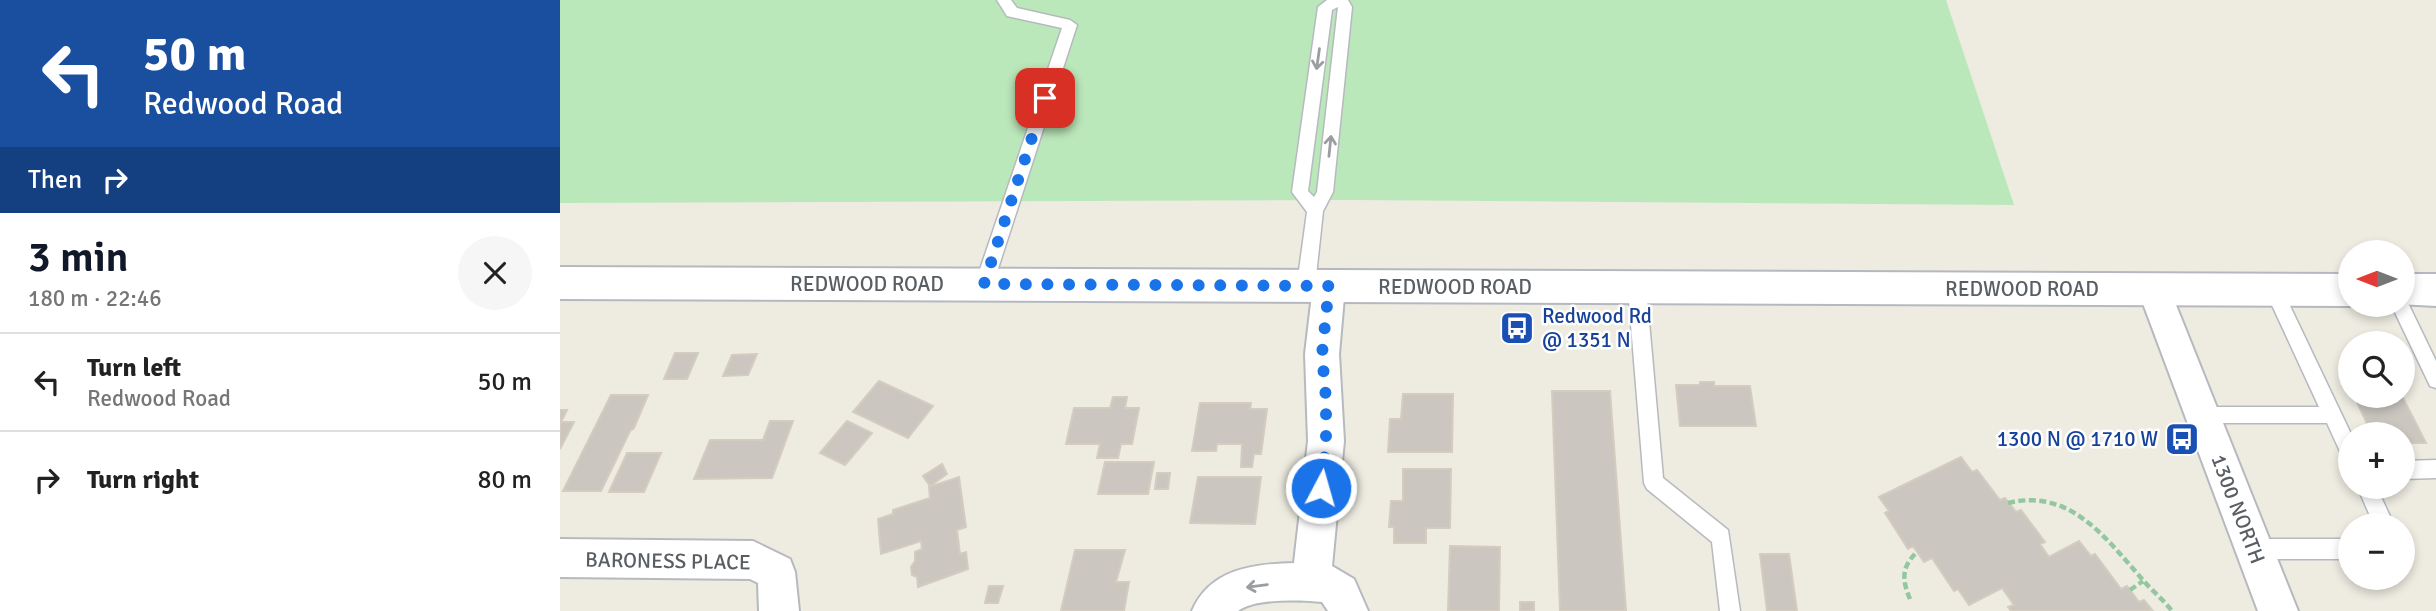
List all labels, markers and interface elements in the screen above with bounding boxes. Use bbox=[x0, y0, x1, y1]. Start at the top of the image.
text: 50 m bbox=[143, 24, 246, 84]
icon: left bbox=[28, 28, 119, 119]
one-way arrow bbox=[1311, 47, 1324, 70]
pin bbox=[1015, 68, 1075, 128]
icon: arrive bbox=[1026, 79, 1064, 117]
text: Redwood Road bbox=[143, 84, 343, 123]
one-way arrow bbox=[1324, 135, 1337, 158]
icon: right bbox=[96, 161, 134, 199]
text: Then bbox=[28, 164, 82, 196]
text: 3 min bbox=[28, 232, 129, 283]
button: close bbox=[458, 236, 532, 310]
north arrow bbox=[2338, 240, 2415, 317]
map controls bbox=[2338, 240, 2415, 590]
street label: REDWOOD ROAD bbox=[790, 271, 944, 297]
street label: REDWOOD ROAD bbox=[1378, 274, 1532, 300]
street label: REDWOOD ROAD bbox=[1945, 276, 2099, 302]
text: 180 m · 22:46 bbox=[28, 284, 162, 313]
place label: Redwood Rd @ 1351 N bbox=[1542, 303, 1652, 353]
bus stop icon: Redwood Rd @ 1351 N bbox=[1498, 309, 1536, 347]
button: search bbox=[2338, 331, 2415, 408]
text: Turn left bbox=[87, 352, 181, 384]
icon: left bbox=[28, 363, 66, 401]
text: 50 m bbox=[477, 366, 532, 398]
text: Redwood Road bbox=[87, 384, 231, 413]
bus stop icon: 1300 N @ 1710 W bbox=[2163, 420, 2201, 458]
button: + bbox=[2338, 422, 2415, 499]
place label: 1300 N @ 1710 W bbox=[1997, 426, 2158, 452]
position arrow bbox=[1284, 451, 1358, 525]
street label: 1300 NORTH bbox=[2205, 451, 2271, 567]
icon: right bbox=[28, 461, 66, 499]
text: Turn right bbox=[87, 464, 199, 496]
text: 80 m bbox=[477, 464, 532, 496]
button: − bbox=[2338, 513, 2415, 590]
street label: BARONESS PLACE bbox=[585, 547, 751, 575]
one-way arrow bbox=[1246, 579, 1269, 592]

